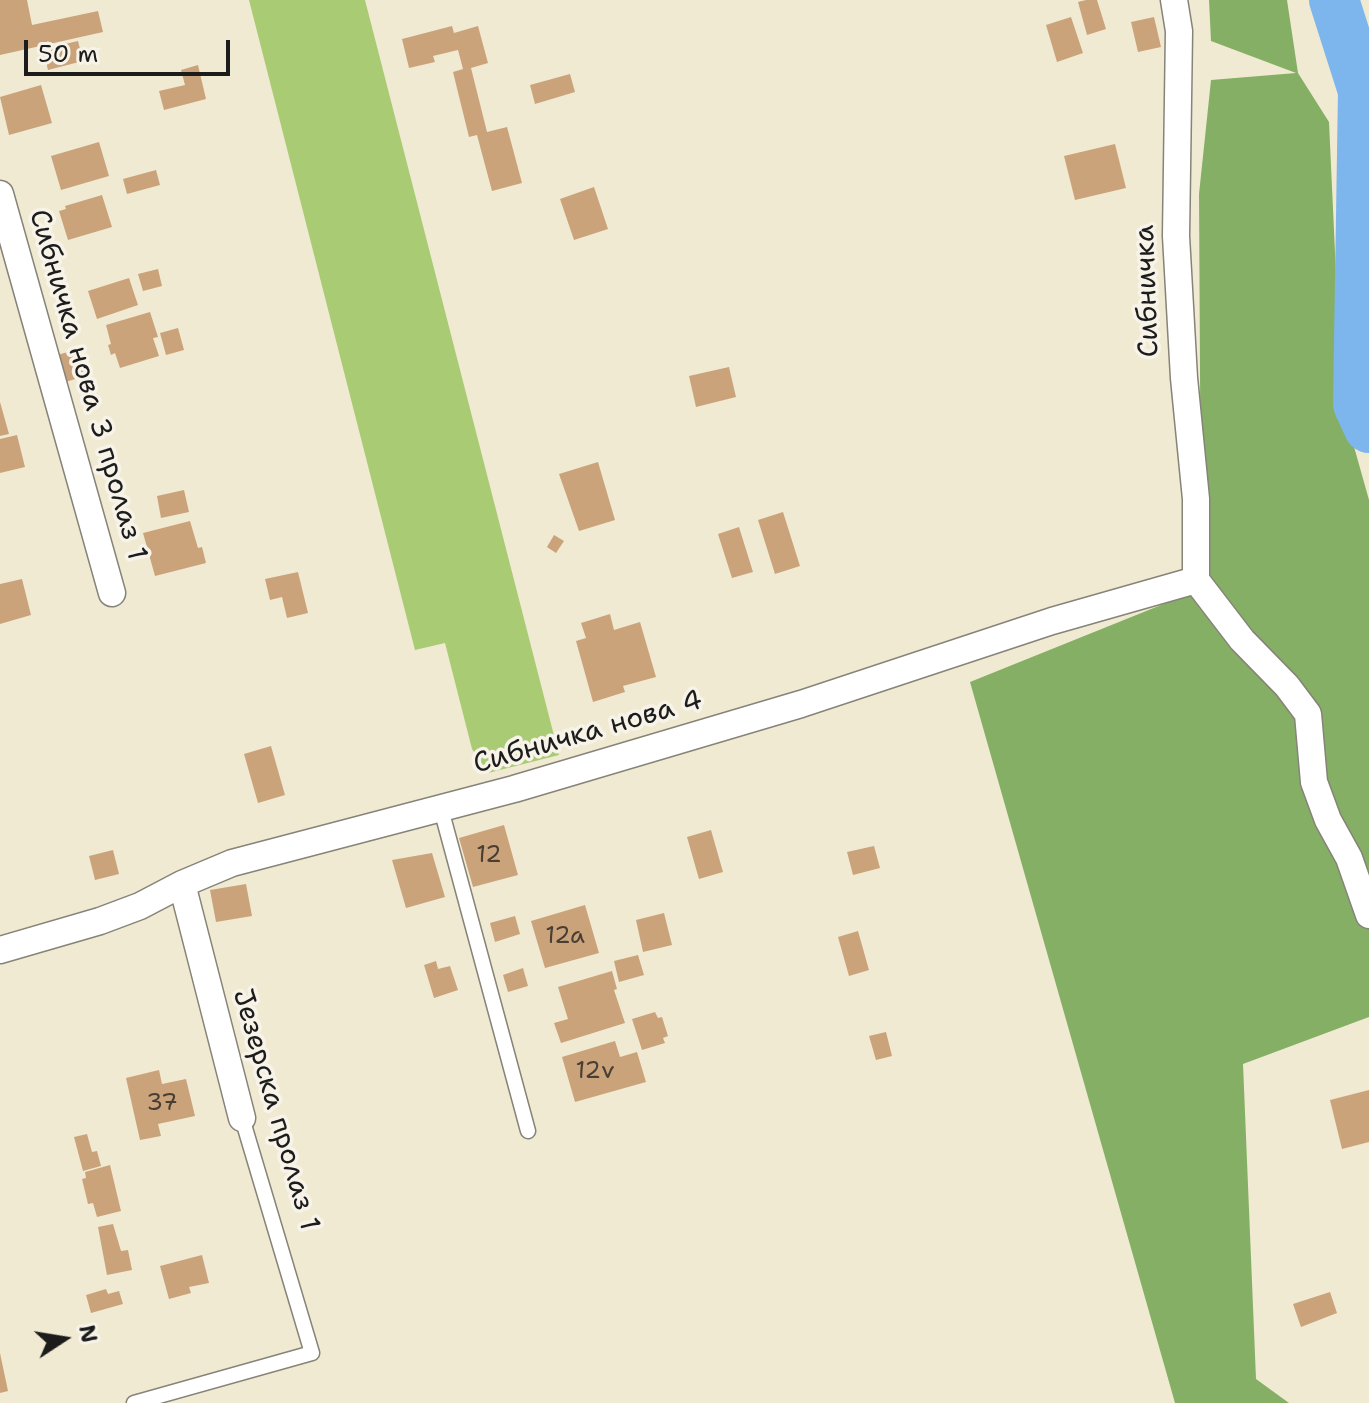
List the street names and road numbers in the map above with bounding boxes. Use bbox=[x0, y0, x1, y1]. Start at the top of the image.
street label: Сибничка нова 3 пролаз 1 bbox=[21, 206, 153, 564]
street label: Сибничка bbox=[1129, 224, 1167, 358]
street label: Сибничка нова 4 bbox=[470, 684, 706, 782]
street label: Језерска пролаз 1 bbox=[224, 985, 326, 1235]

